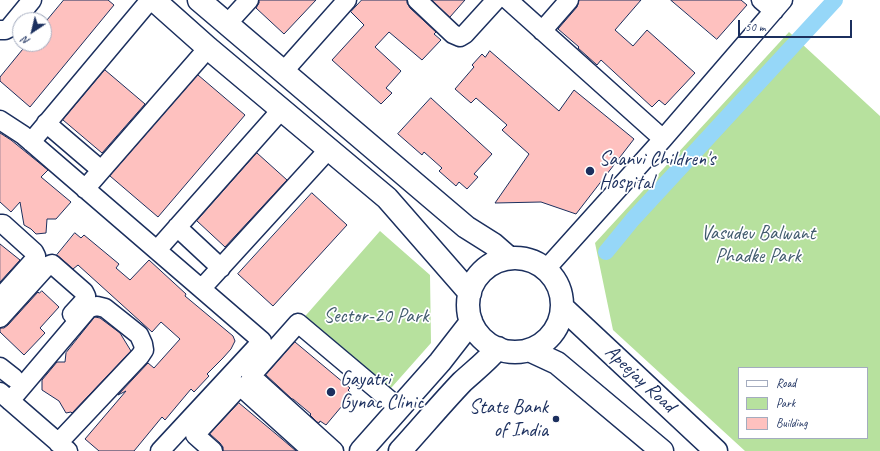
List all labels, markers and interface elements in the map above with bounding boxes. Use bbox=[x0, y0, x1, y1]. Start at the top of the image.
north arrow bbox=[12, 12, 52, 52]
scale bar bbox=[740, 12, 854, 38]
text: 50 m bbox=[745, 19, 765, 35]
text: N bbox=[19, 33, 32, 49]
place label: Saanvi Children's Hospital bbox=[599, 148, 715, 195]
marker: Saanvi Children's Hospital bbox=[584, 165, 596, 177]
park label: Vasudev Balwant Phadke Park bbox=[701, 222, 815, 269]
park label: Sector-20 Park bbox=[324, 305, 428, 329]
street label: Apeejay Road bbox=[600, 340, 680, 418]
legend bbox=[738, 367, 868, 439]
place label: Gayatri Gynac Clinic bbox=[340, 368, 423, 415]
text: Road bbox=[776, 375, 796, 391]
marker: Gayatri Gynac Clinic bbox=[325, 386, 337, 398]
text: Park bbox=[776, 395, 795, 411]
place label: State Bank of India bbox=[469, 396, 548, 443]
marker: State Bank of India bbox=[551, 414, 561, 424]
text: Building bbox=[776, 415, 808, 431]

